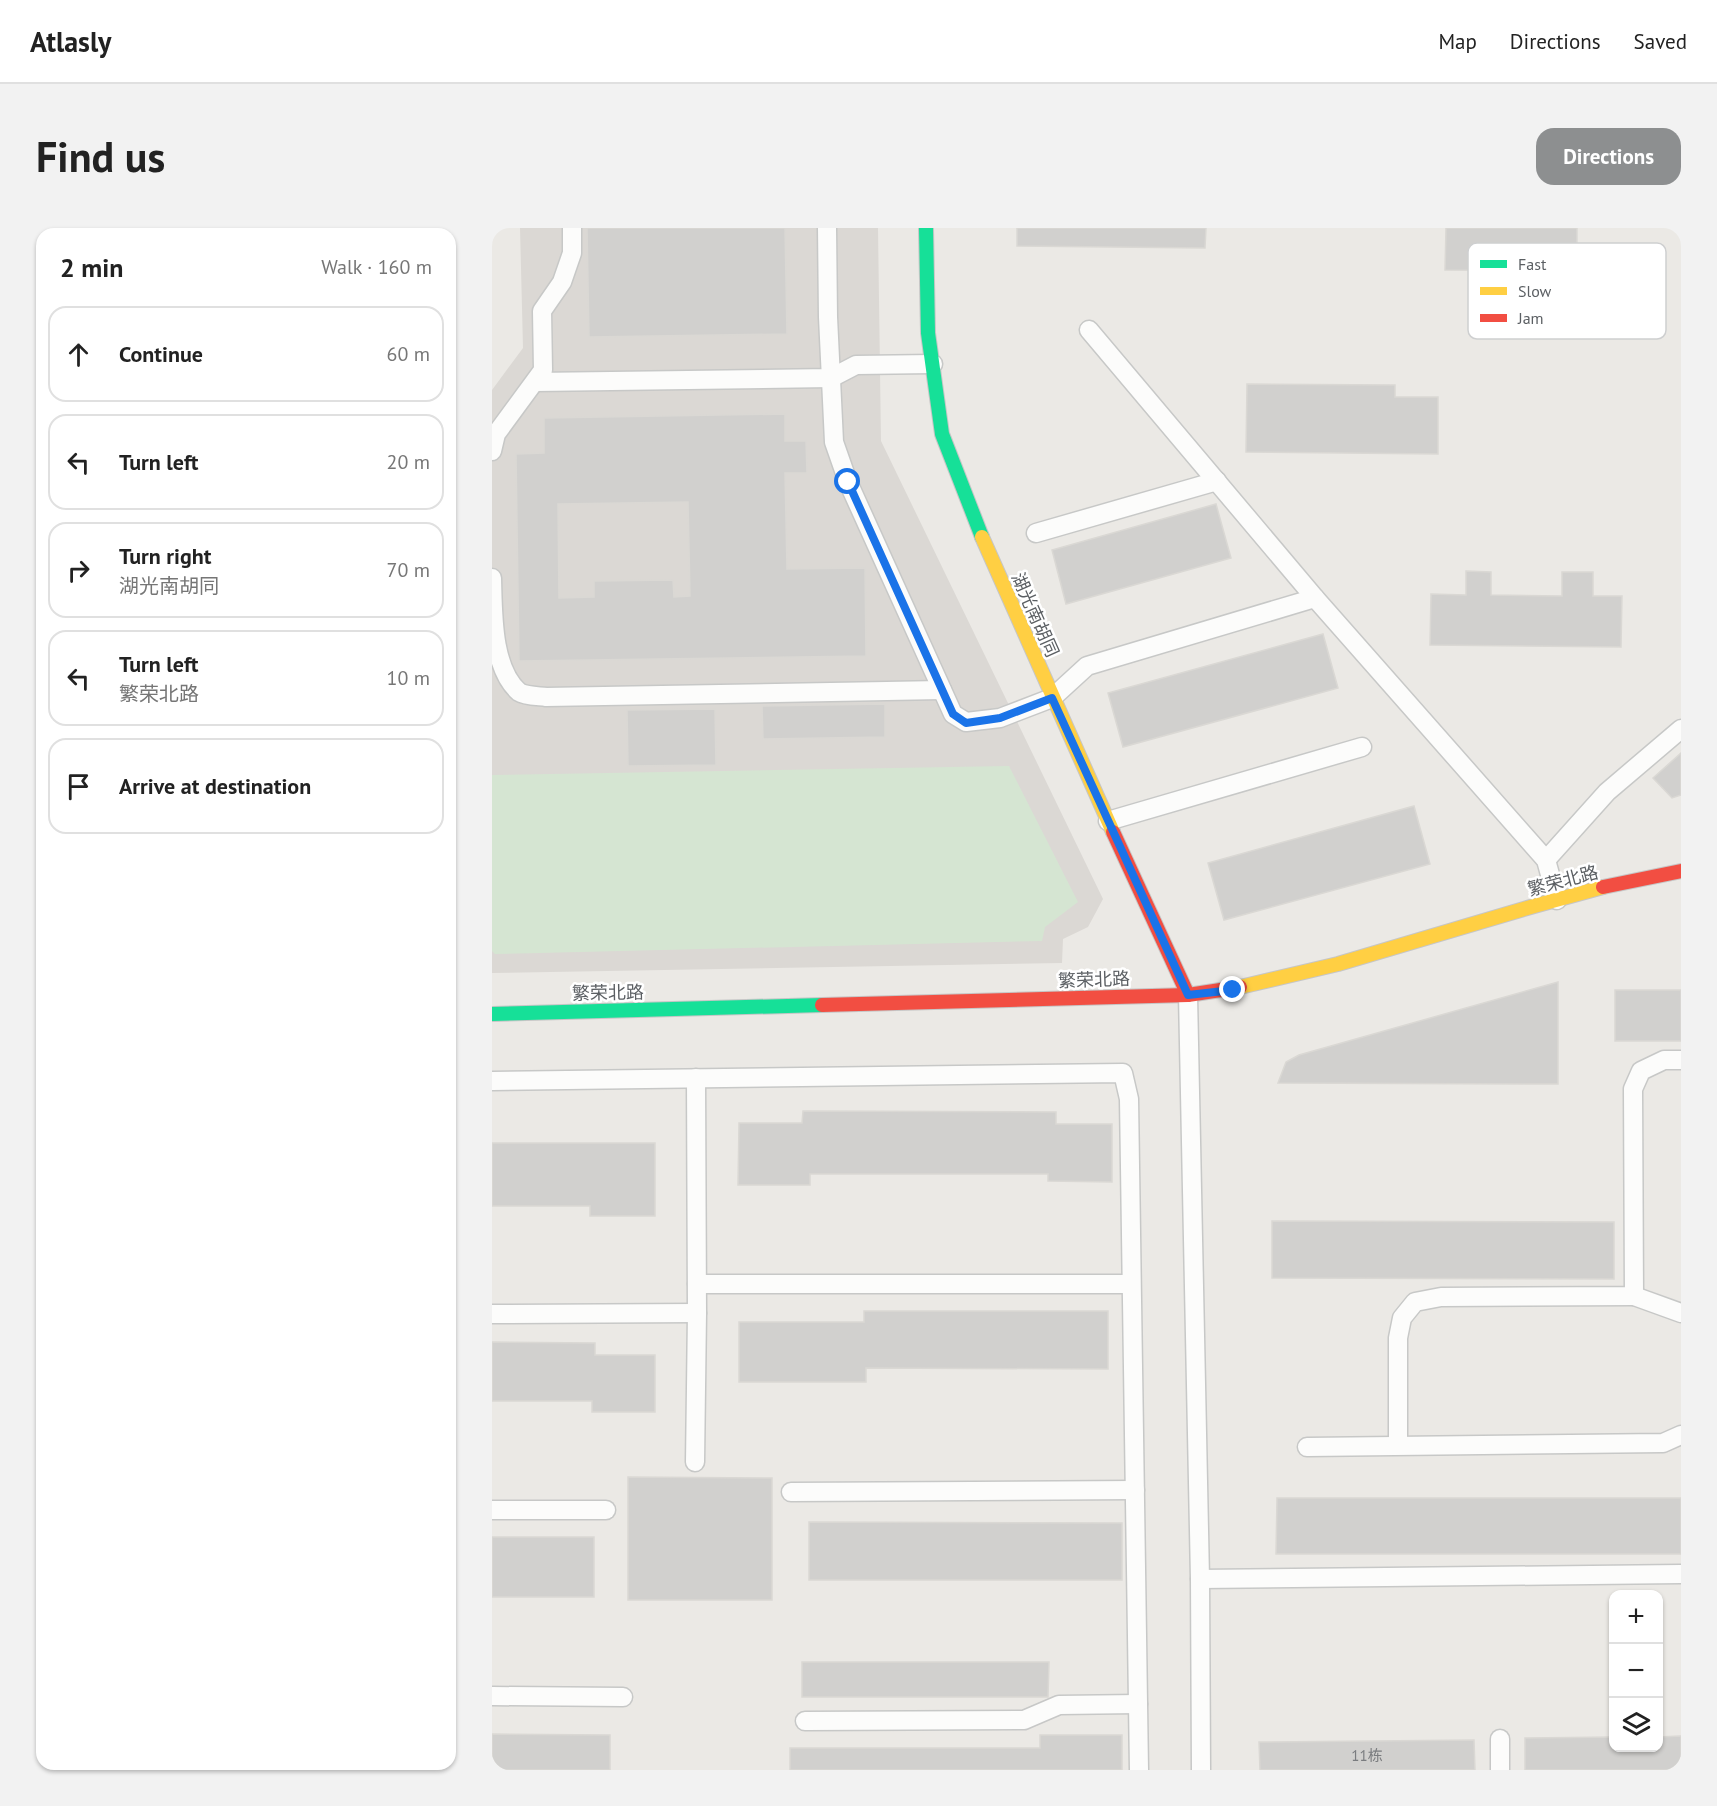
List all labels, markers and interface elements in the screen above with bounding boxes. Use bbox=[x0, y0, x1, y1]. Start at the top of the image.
text: Atlasly bbox=[30, 23, 112, 60]
text: Map bbox=[1438, 28, 1477, 55]
text: Directions bbox=[1510, 28, 1601, 55]
text: Saved bbox=[1634, 28, 1687, 55]
button: Directions bbox=[1536, 128, 1681, 185]
text: Find us bbox=[36, 129, 165, 184]
legend bbox=[1468, 243, 1666, 339]
text: 2 min bbox=[60, 251, 123, 284]
text: Walk · 160 m bbox=[321, 254, 432, 280]
text: Fast bbox=[1518, 254, 1547, 274]
text: Slow bbox=[1518, 281, 1552, 301]
text: Jam bbox=[1517, 308, 1544, 328]
icon: ahead bbox=[62, 338, 95, 371]
text: Continue bbox=[119, 340, 203, 368]
text: 60 m bbox=[387, 341, 430, 367]
icon: left bbox=[62, 446, 95, 479]
text: Turn left bbox=[119, 448, 199, 476]
text: 20 m bbox=[387, 449, 430, 475]
route start bbox=[834, 468, 860, 494]
text: Turn right bbox=[119, 542, 211, 570]
icon: right bbox=[62, 554, 95, 587]
text: 70 m bbox=[387, 557, 430, 583]
street label: 湖光南胡同 bbox=[1007, 569, 1064, 661]
text: 湖光南胡同 bbox=[119, 573, 219, 599]
text: Turn left bbox=[119, 650, 199, 678]
icon: left bbox=[62, 662, 95, 695]
text: 10 m bbox=[387, 665, 430, 691]
text: 繁荣北路 bbox=[119, 681, 199, 707]
icon: arrive bbox=[62, 770, 95, 803]
text: Arrive at destination bbox=[119, 772, 311, 800]
street label: 繁荣北路 bbox=[1525, 860, 1601, 901]
street label: 繁荣北路 bbox=[1058, 967, 1130, 992]
route end bbox=[1219, 976, 1245, 1002]
street label: 繁荣北路 bbox=[572, 980, 644, 1005]
map controls bbox=[1609, 1590, 1663, 1752]
button: + bbox=[1609, 1590, 1663, 1644]
button: − bbox=[1609, 1644, 1663, 1698]
button: layers bbox=[1609, 1698, 1663, 1752]
house number: 11栋 bbox=[1351, 1746, 1383, 1765]

